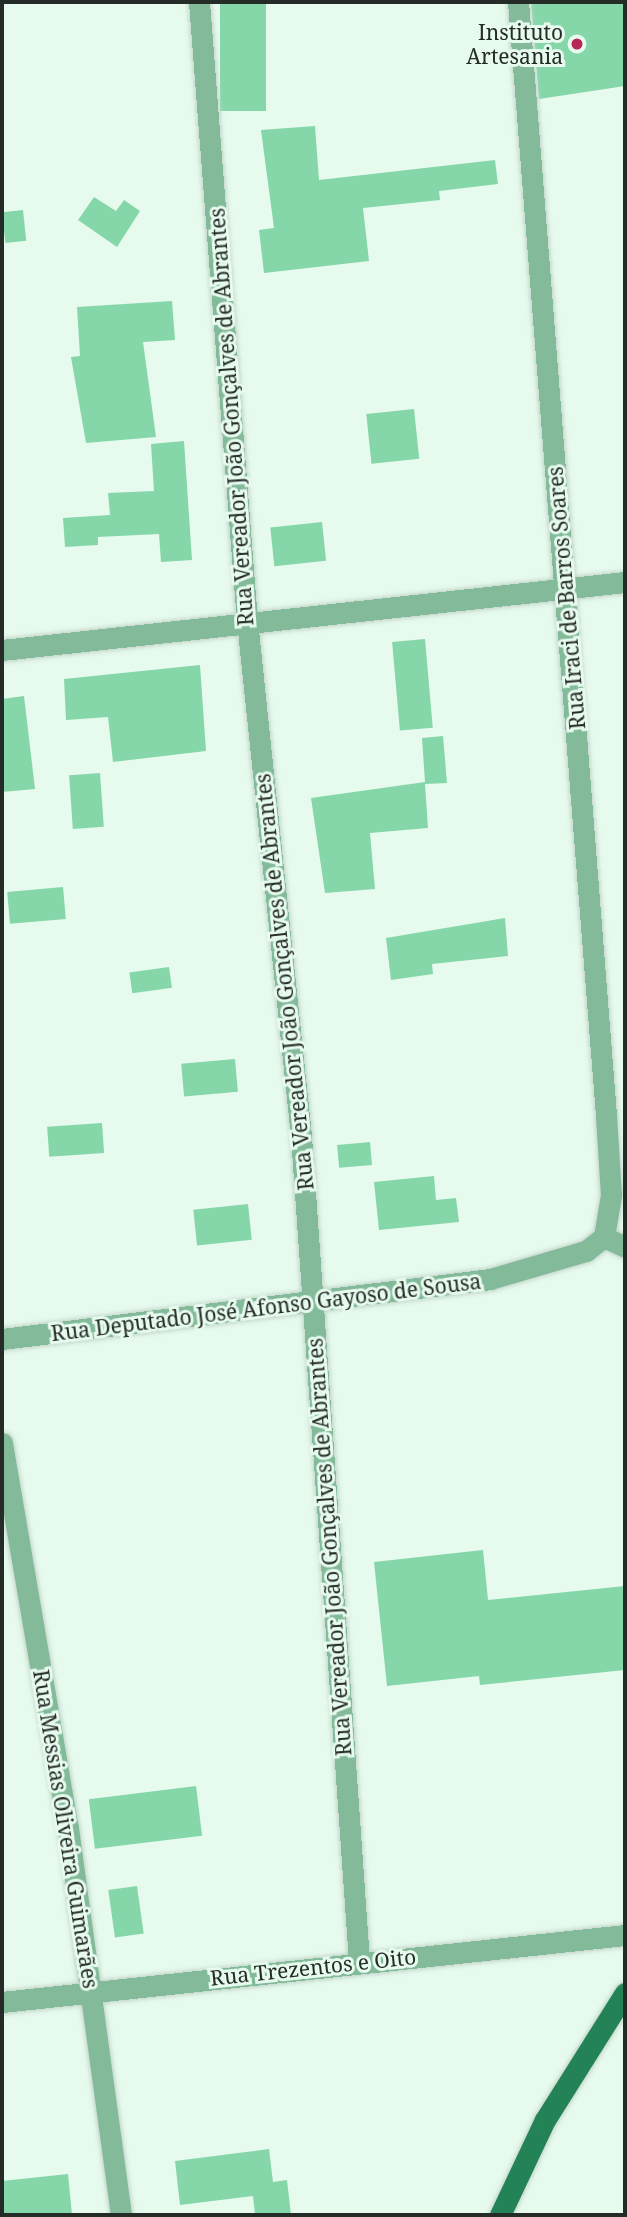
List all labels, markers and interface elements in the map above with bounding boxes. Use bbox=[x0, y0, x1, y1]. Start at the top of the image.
place label: Instituto Artesania bbox=[466, 19, 563, 69]
marker: Instituto Artesania bbox=[569, 36, 585, 52]
street label: Rua Vereador João Gonçalves de Abrantes bbox=[204, 207, 258, 627]
street label: Rua Iraci de Barros Soares bbox=[542, 465, 590, 731]
street label: Rua Vereador João Gonçalves de Abrantes bbox=[250, 772, 318, 1192]
street label: Rua Deputado José Afonso Gayoso de Sousa bbox=[50, 1268, 482, 1346]
street label: Rua Vereador João Gonçalves de Abrantes bbox=[302, 1337, 356, 1757]
street label: Rua Messias Oliveira Guimarães bbox=[28, 1668, 104, 1990]
street label: Rua Trezentos e Oito bbox=[209, 1944, 417, 1990]

